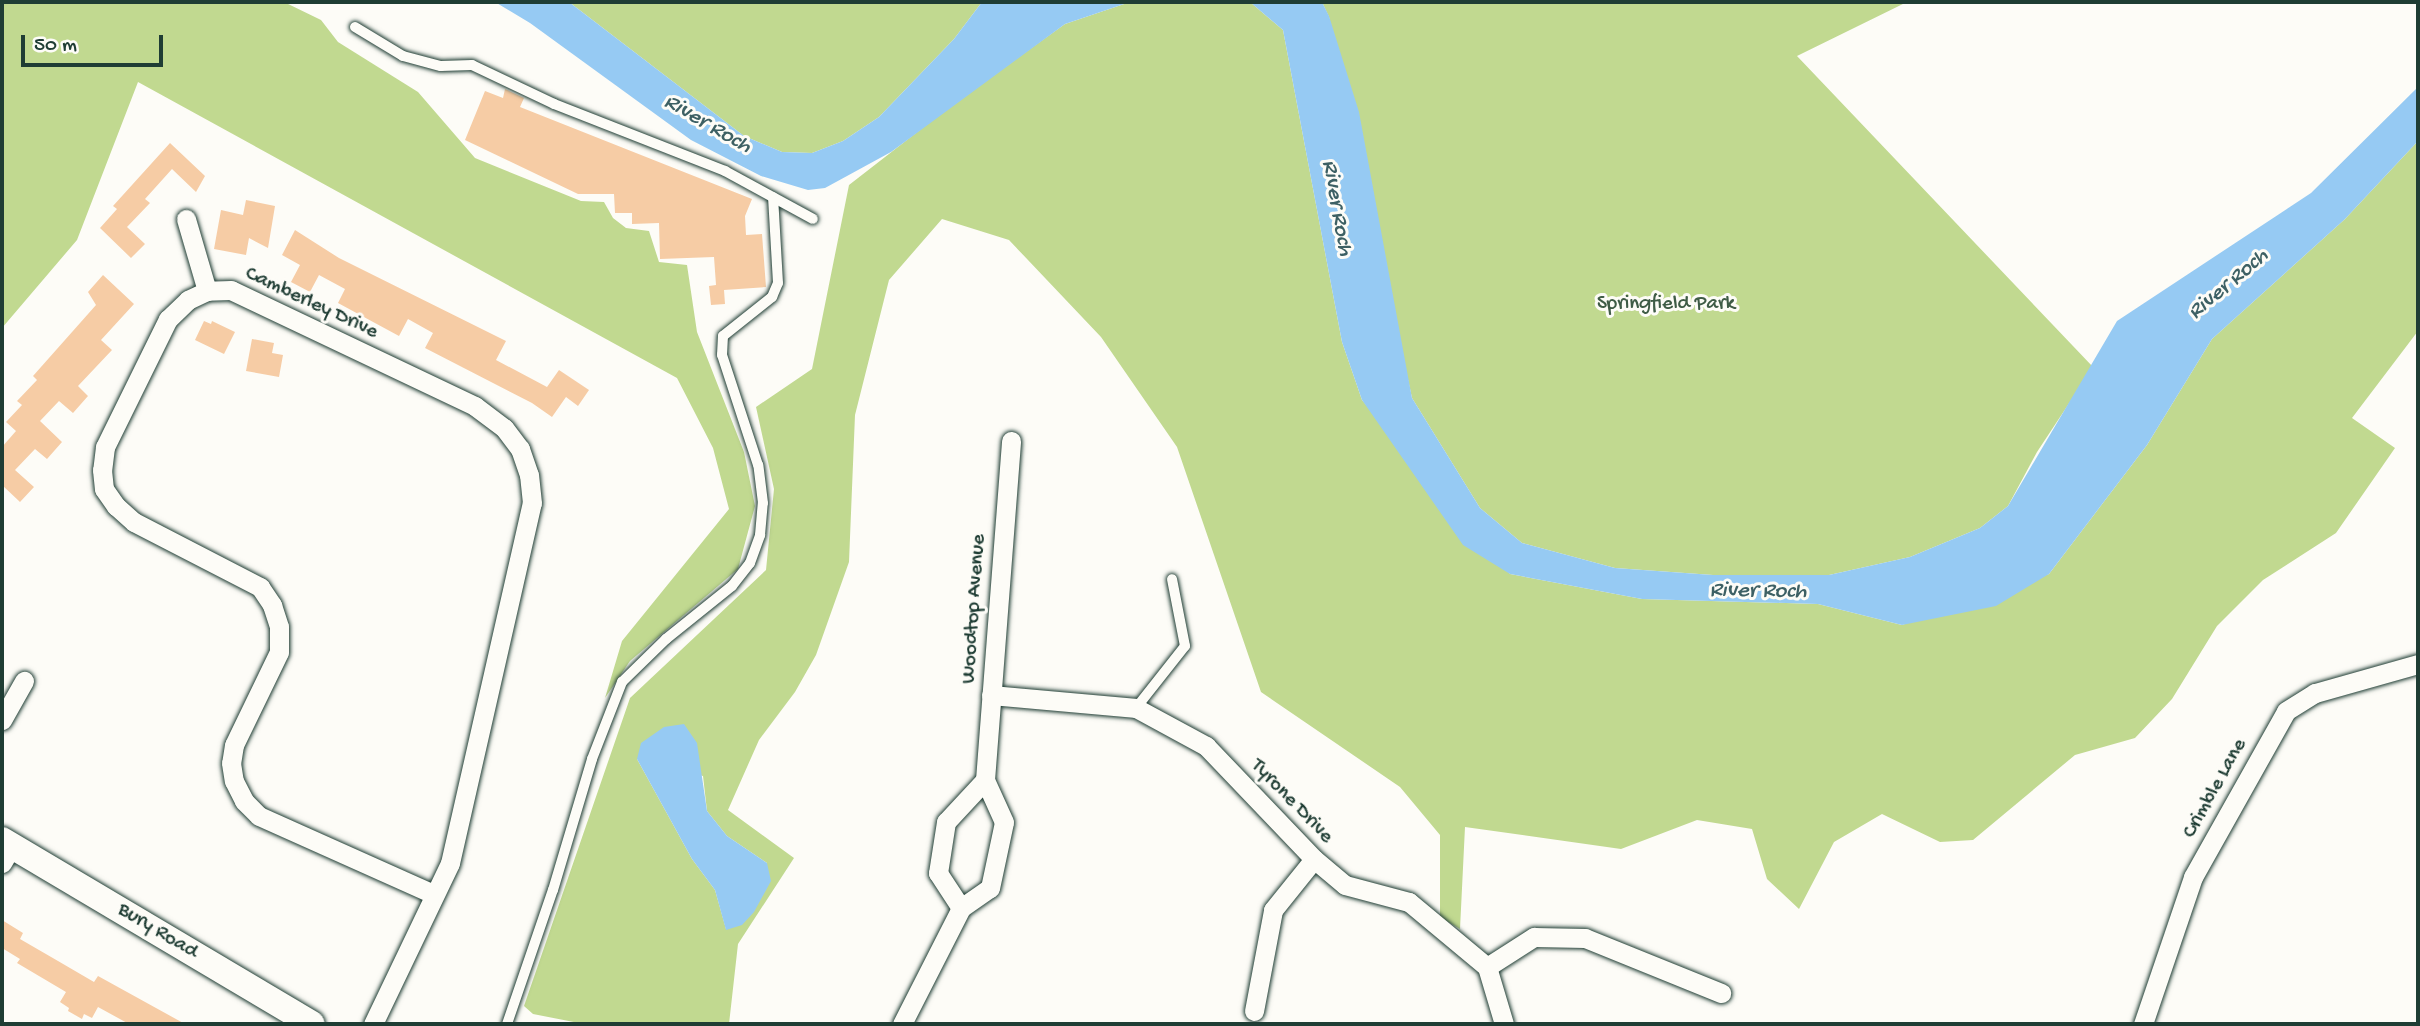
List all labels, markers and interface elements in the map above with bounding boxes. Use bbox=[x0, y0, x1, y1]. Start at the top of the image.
scale bar bbox=[24, 21, 166, 65]
text: 50 m bbox=[34, 34, 77, 59]
water label: River Roch bbox=[658, 89, 756, 161]
water label: River Roch bbox=[1314, 158, 1358, 258]
water label: River Roch bbox=[2183, 243, 2275, 327]
street label: Camberley Drive bbox=[240, 262, 382, 346]
park label: Springfield Park bbox=[1597, 292, 1735, 318]
street label: Woodtop Avenue bbox=[957, 533, 993, 685]
water label: River Roch bbox=[1709, 577, 1807, 607]
street label: Crimble Lane bbox=[2178, 735, 2254, 843]
street label: Tyrone Drive bbox=[1244, 754, 1338, 850]
street label: Bury Road bbox=[112, 898, 202, 966]

